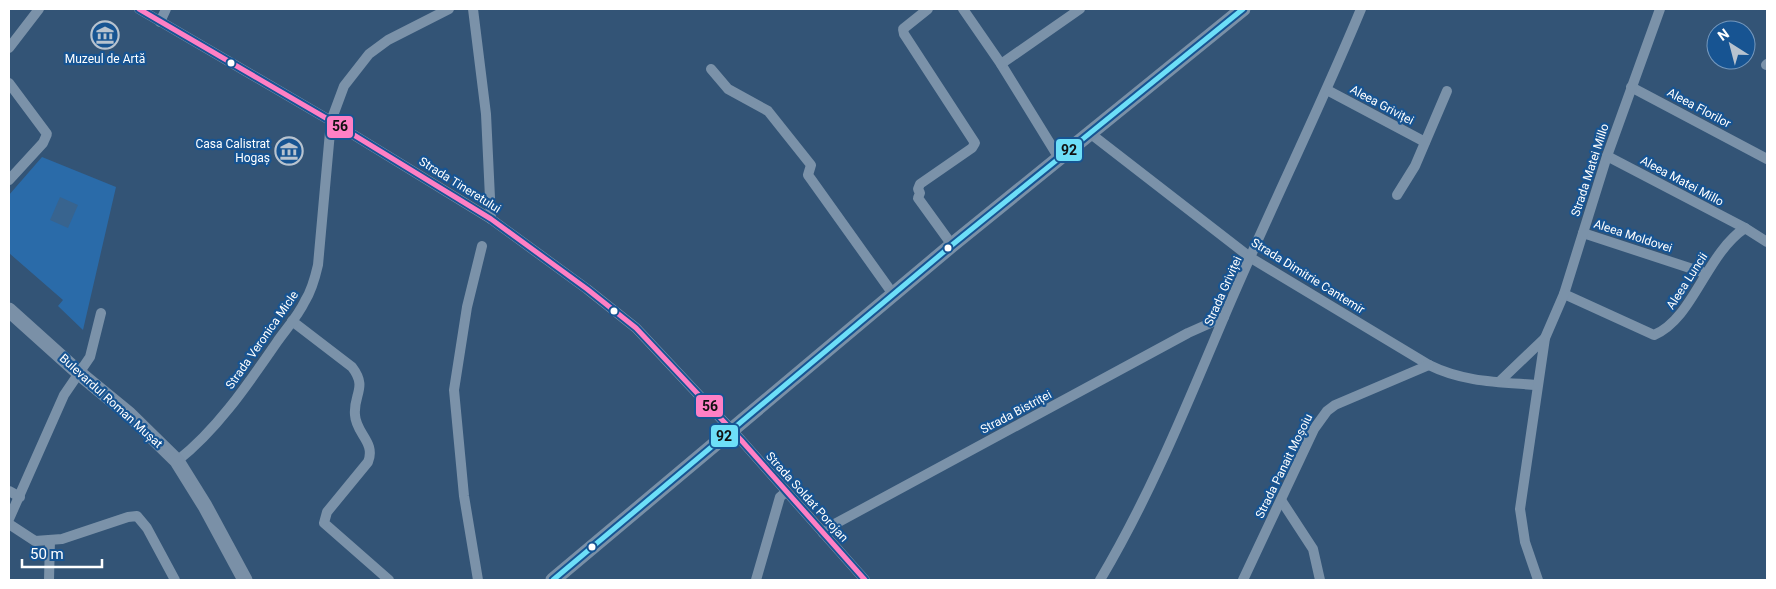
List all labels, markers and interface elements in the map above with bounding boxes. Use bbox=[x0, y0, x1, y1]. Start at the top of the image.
museum icon: Muzeul de Artă bbox=[90, 20, 120, 50]
north arrow bbox=[1706, 20, 1756, 70]
text: N bbox=[1715, 25, 1732, 44]
place label: Muzeul de Artă bbox=[65, 52, 145, 66]
unlabelled marker bbox=[226, 58, 236, 68]
street label: Aleea Griviței bbox=[1347, 82, 1416, 129]
street label: Aleea Florilor bbox=[1665, 85, 1733, 131]
line badge: 56 bbox=[326, 115, 354, 139]
text: 56 bbox=[332, 118, 348, 134]
street label: Strada Matei Millo bbox=[1568, 122, 1612, 218]
museum icon: Casa Calistrat Hogaș bbox=[274, 136, 304, 166]
place label: Casa Calistrat Hogaș bbox=[195, 137, 270, 166]
line badge: 92 bbox=[1055, 138, 1083, 162]
text: 92 bbox=[1061, 142, 1077, 158]
street label: Aleea Matei Millo bbox=[1638, 153, 1726, 209]
street label: Strada Tineretului bbox=[417, 154, 504, 216]
street label: Aleea Moldovei bbox=[1592, 217, 1674, 255]
street label: Strada Dimitrie Cantemir bbox=[1249, 235, 1367, 317]
unlabelled marker bbox=[943, 243, 953, 253]
street label: Aleea Luncii bbox=[1664, 250, 1710, 312]
street label: Strada Griviței bbox=[1201, 254, 1246, 328]
street label: Strada Veronica Micle bbox=[223, 288, 301, 392]
unlabelled marker bbox=[609, 306, 619, 316]
street label: Bulevardul Roman Mușat bbox=[56, 351, 165, 452]
street label: Strada Bistriței bbox=[978, 387, 1054, 437]
line badge: 56 bbox=[695, 394, 724, 418]
text: 56 bbox=[702, 398, 718, 414]
street label: Strada Panait Moșoiu bbox=[1253, 411, 1316, 521]
line badge: 92 bbox=[710, 424, 739, 448]
text: 92 bbox=[716, 428, 732, 444]
street label: Strada Soldat Porojan bbox=[763, 449, 851, 545]
scale bar bbox=[22, 536, 102, 568]
unlabelled marker bbox=[587, 542, 597, 552]
text: 50 m bbox=[30, 545, 64, 563]

